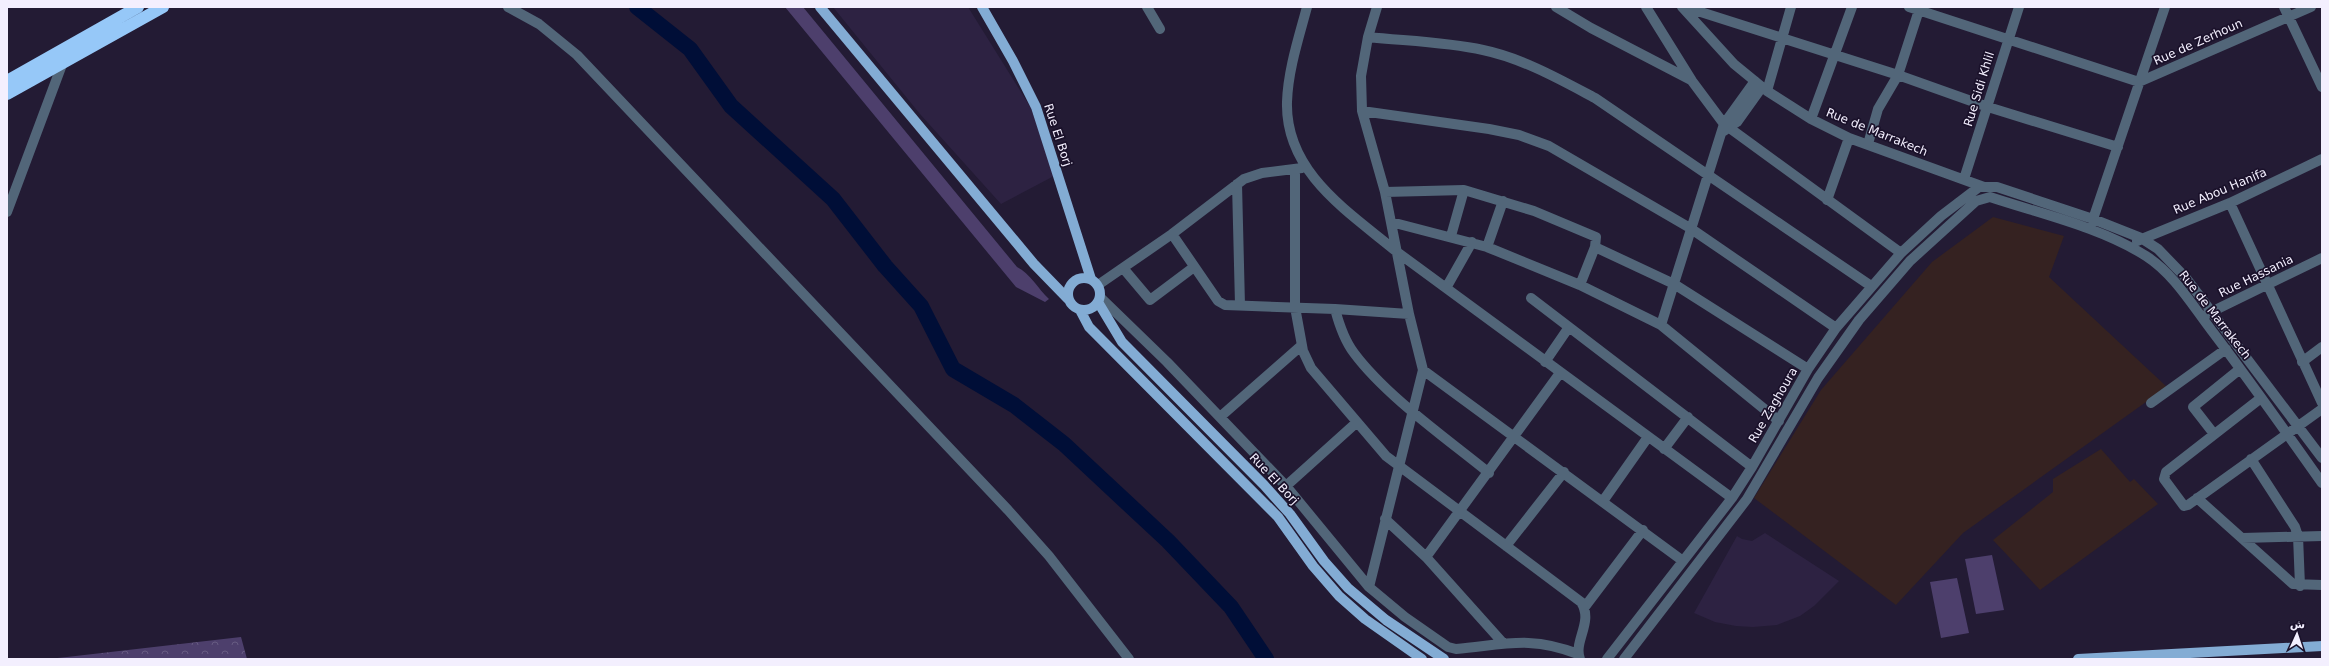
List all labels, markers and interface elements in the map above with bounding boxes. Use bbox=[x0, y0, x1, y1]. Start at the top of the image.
street label: Rue de Zerhoun bbox=[2151, 16, 2245, 68]
street label: Rue Sidi Khlil bbox=[1961, 50, 1997, 128]
street label: Rue El Borj bbox=[1041, 102, 1075, 168]
street label: Rue de Marrakech bbox=[1824, 105, 1930, 159]
street label: Rue Abou Hanifa bbox=[2171, 165, 2269, 217]
street label: Rue Hassania bbox=[2216, 252, 2296, 300]
street label: Rue de Marrakech bbox=[2176, 268, 2254, 362]
street label: Rue Zaghoura bbox=[1746, 365, 1800, 445]
street label: Rue El Borj bbox=[1247, 450, 1301, 508]
north arrow bbox=[2277, 614, 2317, 654]
text: ش bbox=[2290, 618, 2305, 631]

